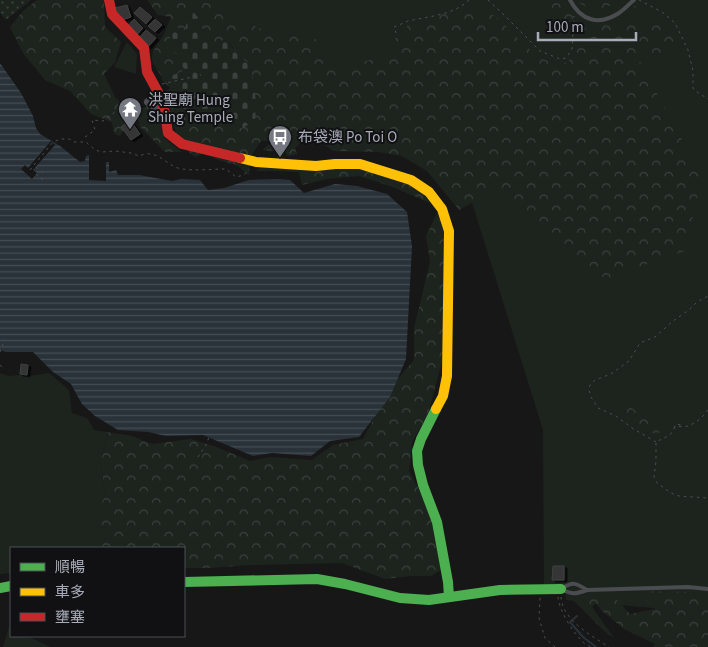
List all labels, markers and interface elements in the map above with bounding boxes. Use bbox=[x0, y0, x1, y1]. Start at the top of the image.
scale bar bbox=[538, 10, 636, 42]
text: 100 m bbox=[546, 17, 584, 38]
place label: 洪聖廟 Hung Shing Temple bbox=[148, 90, 233, 128]
temple icon: 洪聖廟 Hung Shing Temple bbox=[117, 96, 143, 130]
bus stop icon: 布袋澳 Po Toi O bbox=[267, 124, 293, 158]
place label: 布袋澳 Po Toi O bbox=[298, 127, 397, 148]
legend bbox=[10, 547, 185, 637]
text: 順暢 bbox=[55, 557, 85, 578]
text: 車多 bbox=[55, 582, 85, 603]
text: 壅塞 bbox=[55, 607, 85, 628]

